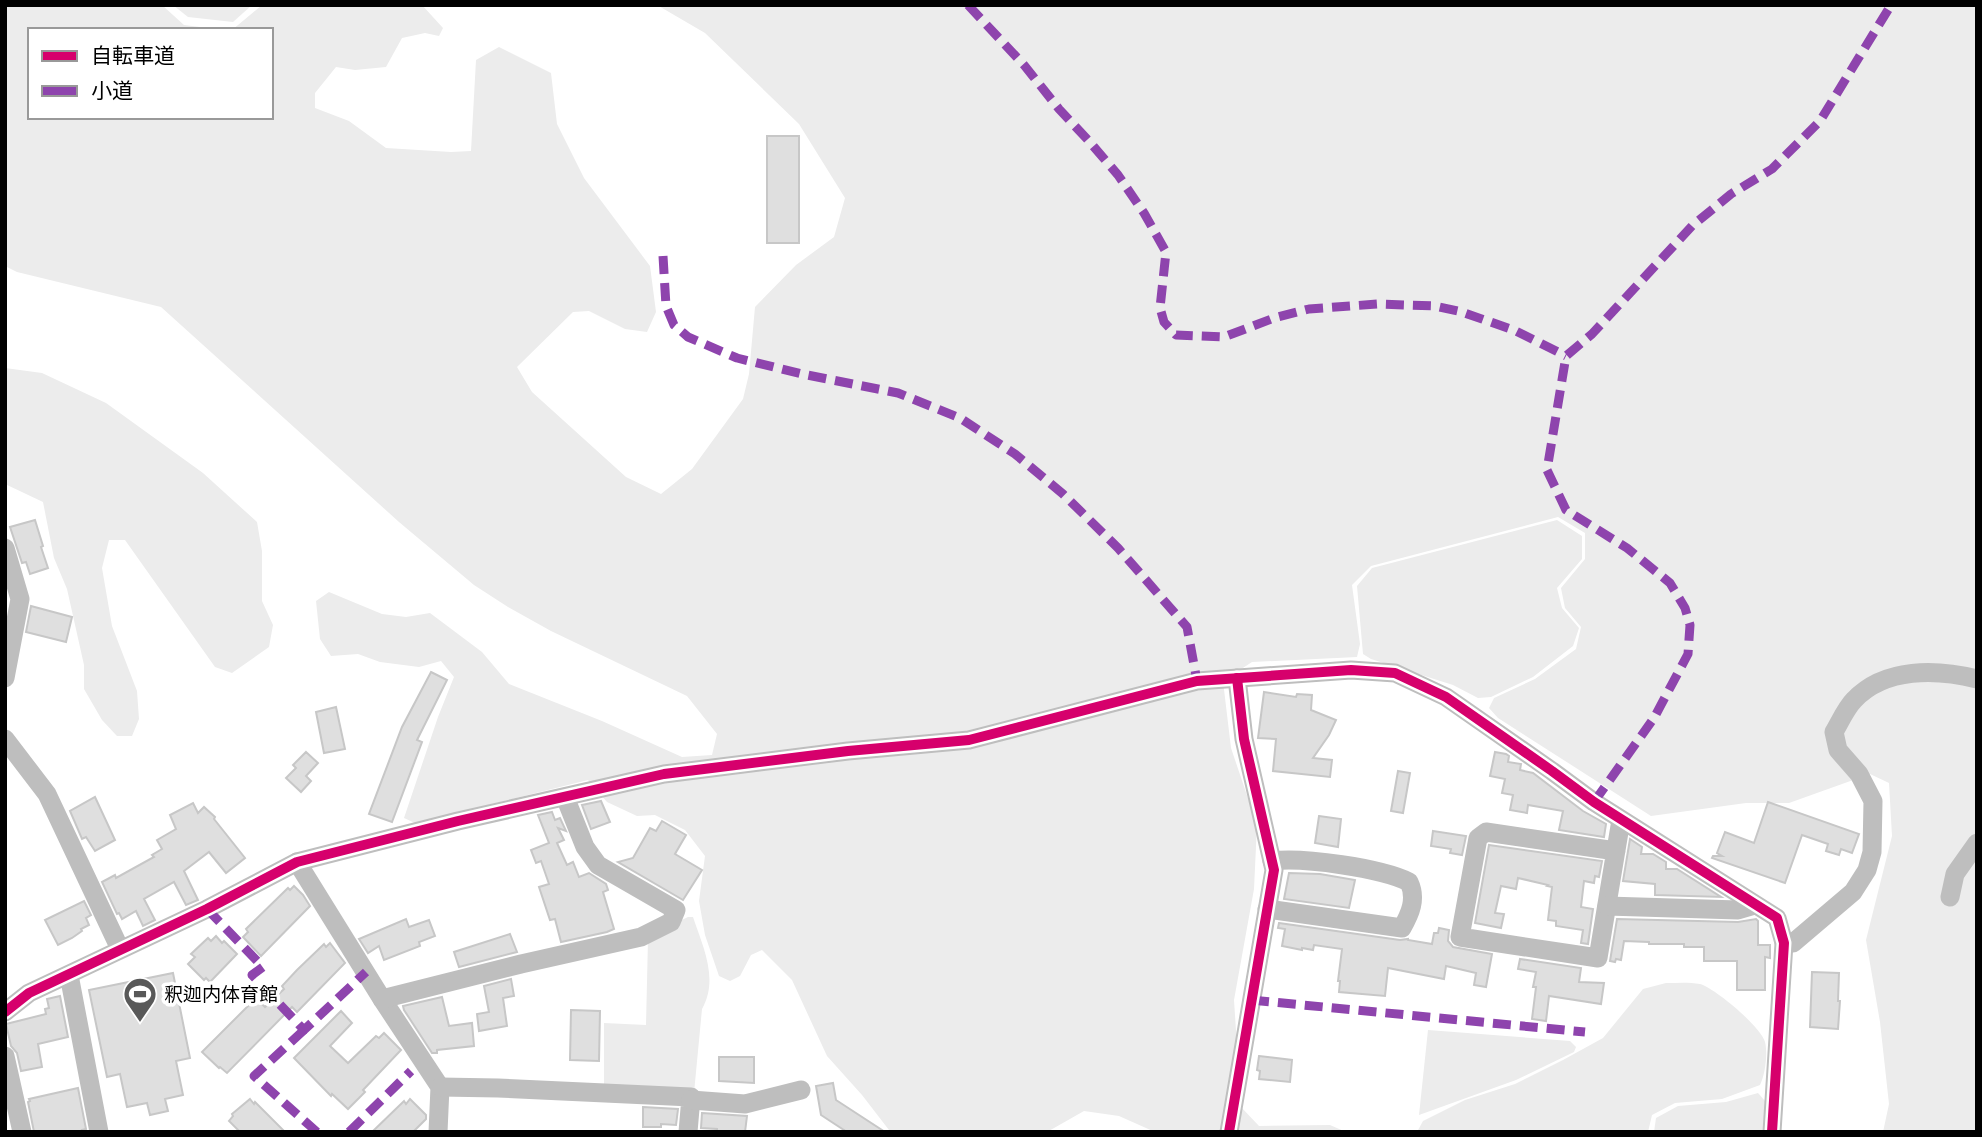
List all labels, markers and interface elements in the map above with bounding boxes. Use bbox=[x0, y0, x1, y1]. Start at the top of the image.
legend bbox=[28, 28, 273, 119]
text: 自転車道 bbox=[91, 43, 175, 68]
text: 小道 bbox=[91, 78, 133, 103]
sports icon: 釈迦内体育館 bbox=[121, 975, 159, 1024]
place label: 釈迦内体育館 bbox=[164, 983, 278, 1006]

